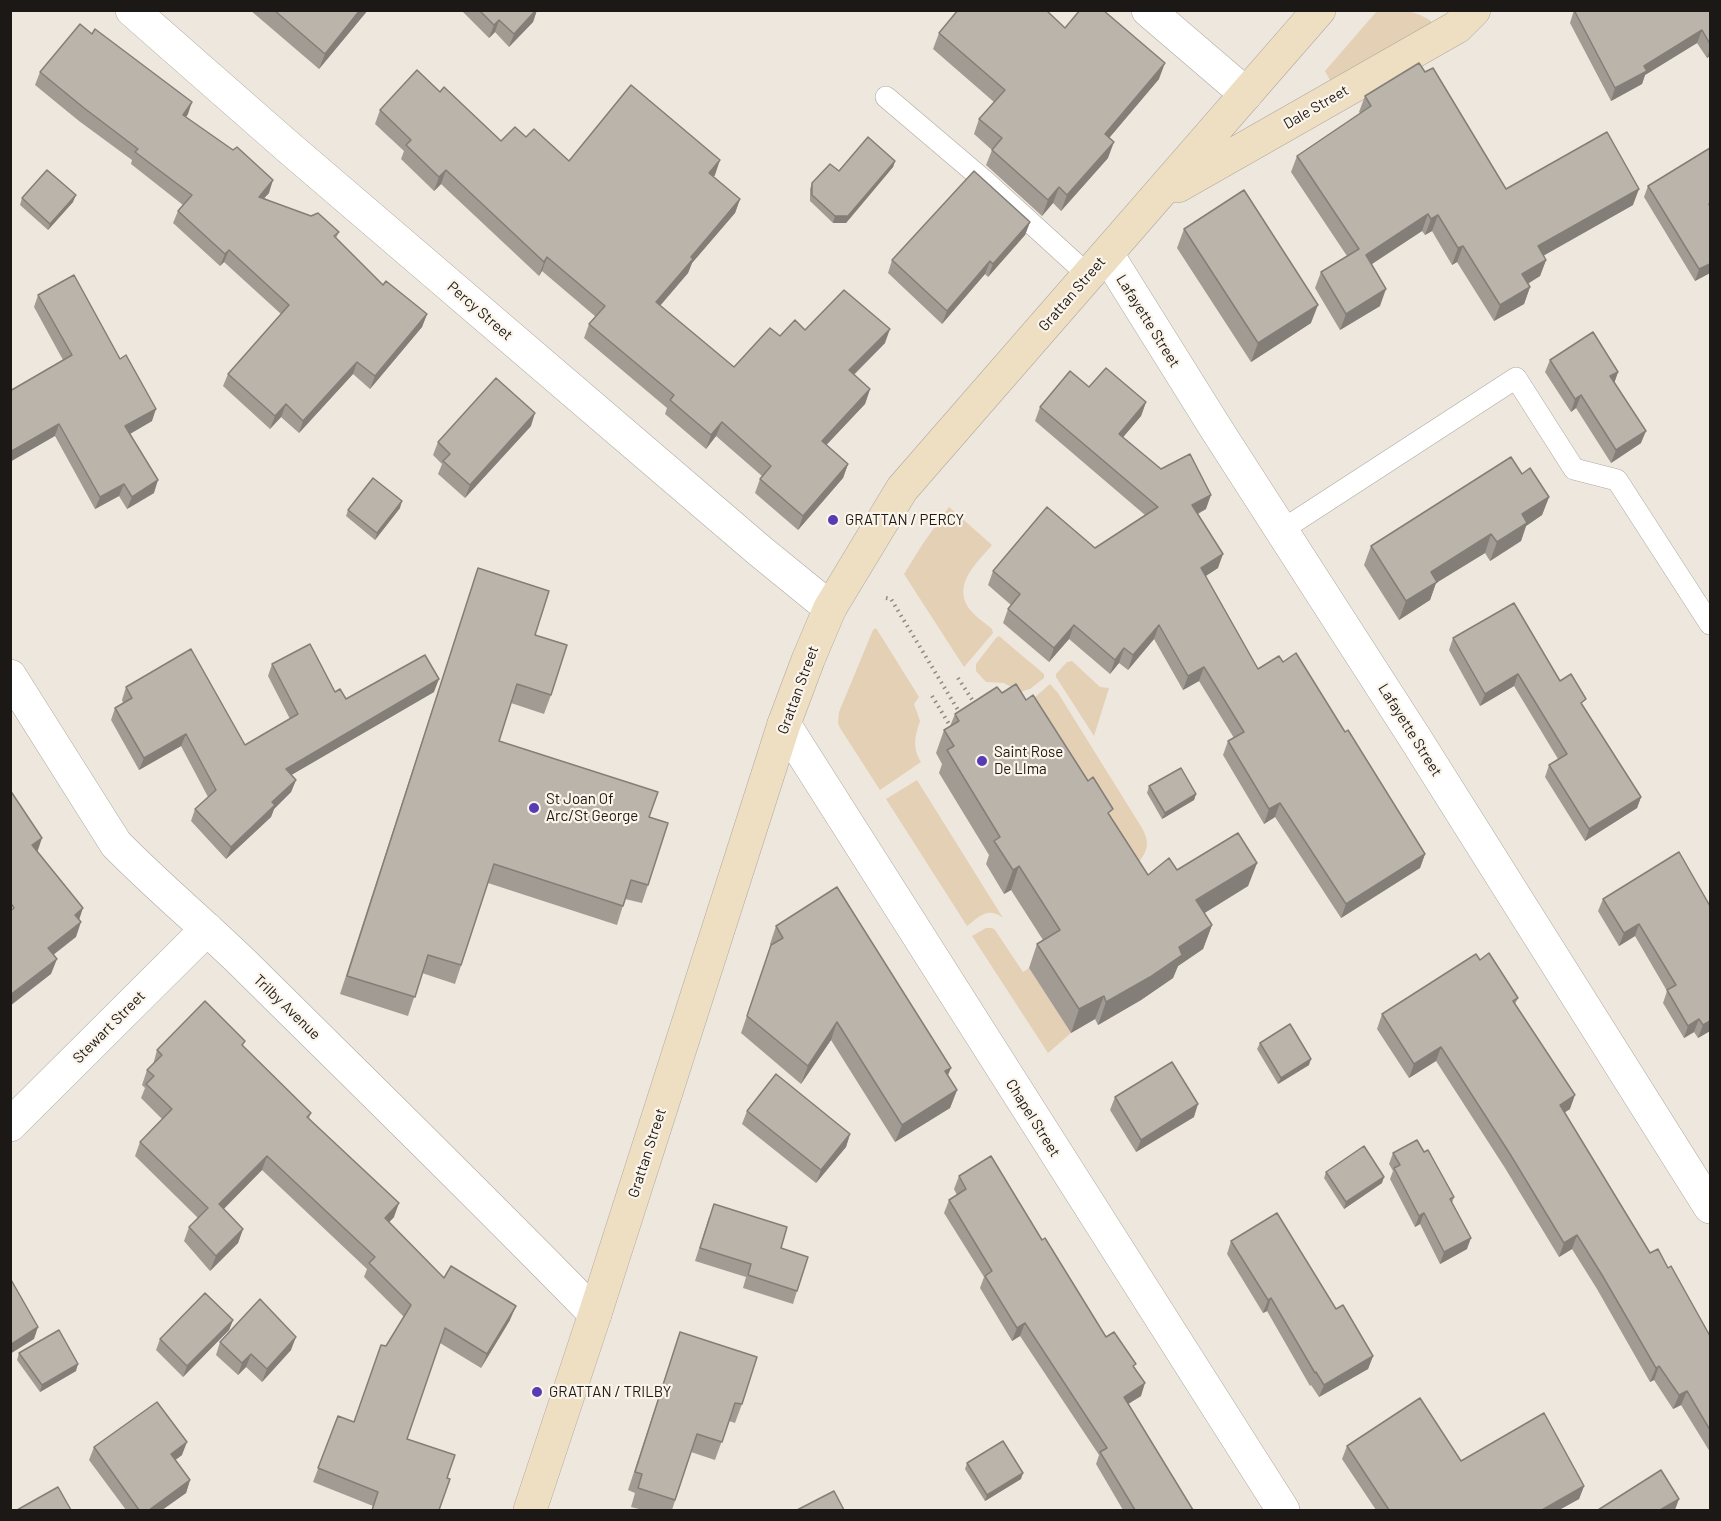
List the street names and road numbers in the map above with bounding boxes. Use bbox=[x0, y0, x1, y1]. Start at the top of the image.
street label: Dale Street bbox=[1280, 81, 1352, 133]
street label: Grattan Street bbox=[1035, 253, 1109, 335]
street label: Lafayette Street bbox=[1112, 271, 1184, 371]
street label: Percy Street bbox=[444, 278, 516, 344]
street label: Grattan Street bbox=[774, 643, 822, 737]
street label: Lafayette Street bbox=[1374, 680, 1446, 780]
street label: Trilby Avenue bbox=[250, 971, 324, 1043]
street label: Stewart Street bbox=[69, 987, 149, 1067]
street label: Chapel Street bbox=[1002, 1076, 1064, 1160]
street label: Grattan Street bbox=[624, 1106, 670, 1200]

